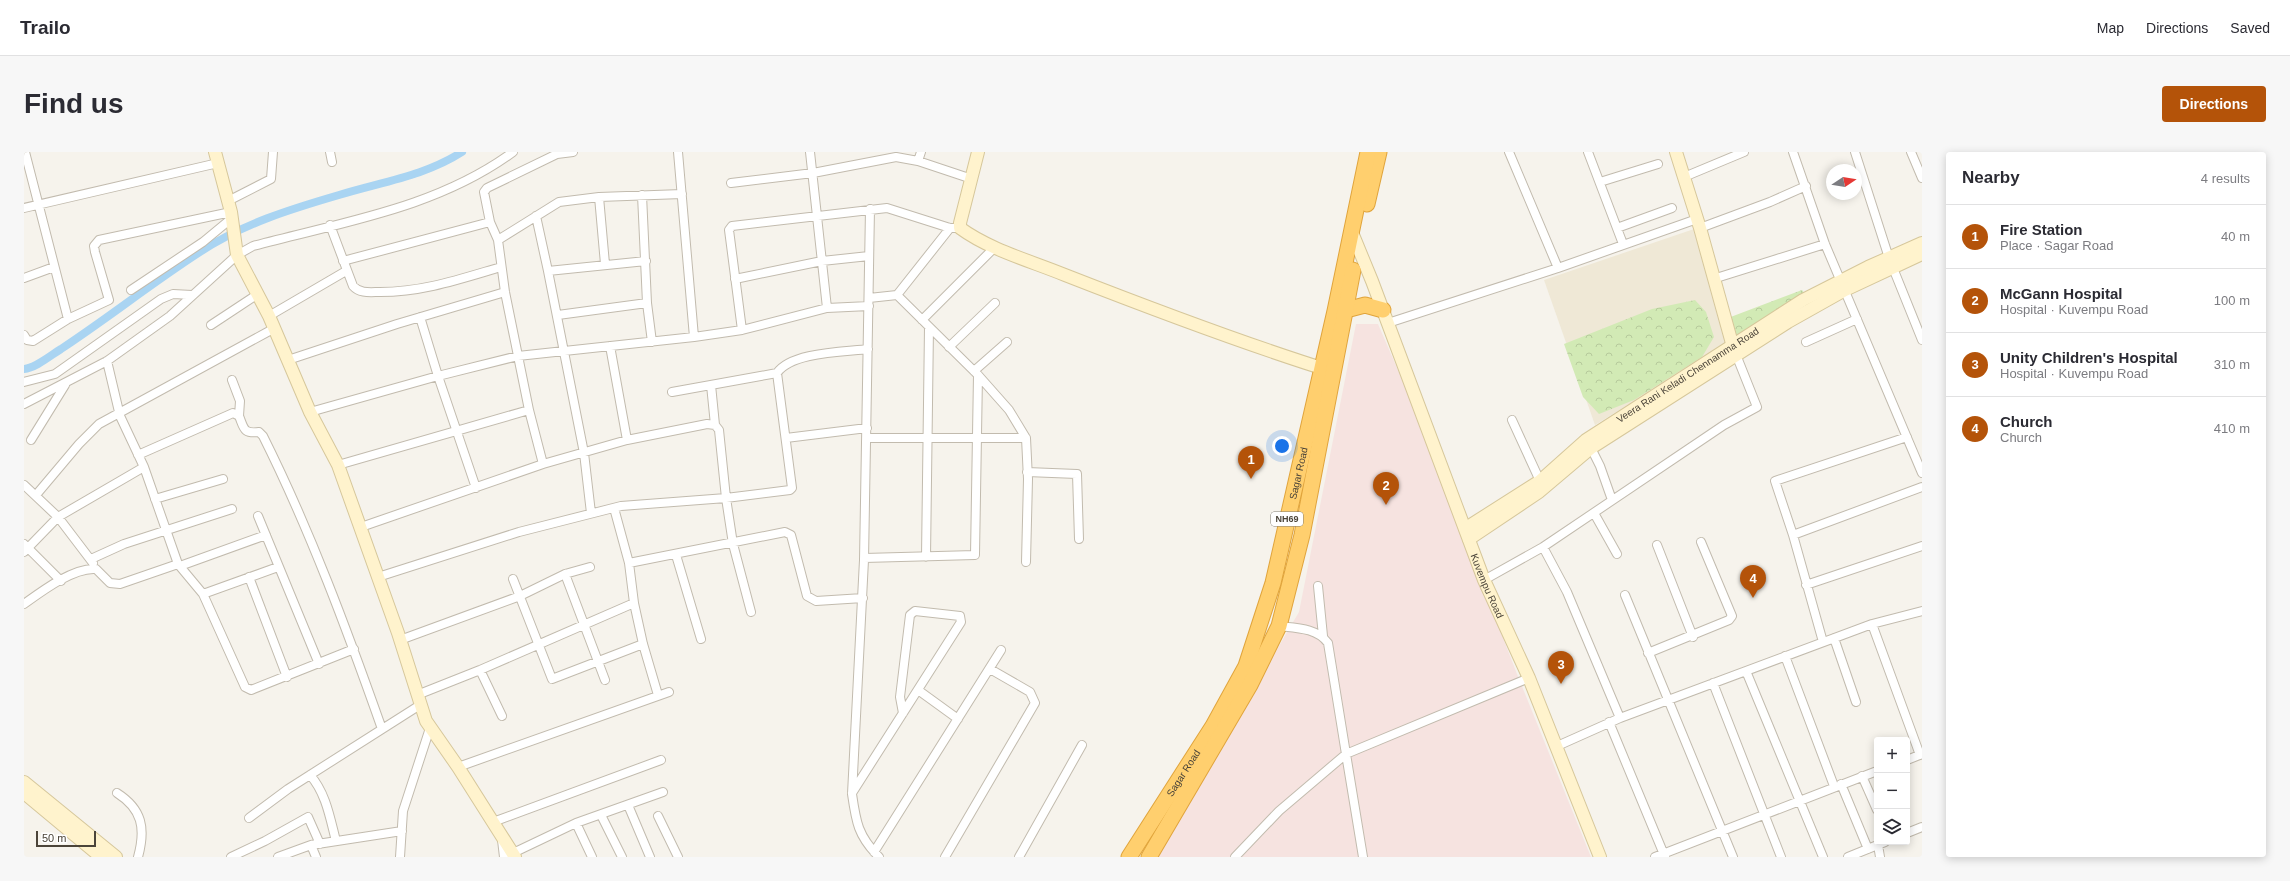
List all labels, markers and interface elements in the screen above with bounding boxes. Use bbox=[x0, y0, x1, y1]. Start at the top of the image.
text: Trailo bbox=[20, 17, 71, 38]
text: Map bbox=[2097, 20, 2124, 36]
text: Directions bbox=[2146, 20, 2208, 36]
text: Saved bbox=[2230, 20, 2270, 36]
button: Directions bbox=[2162, 86, 2266, 122]
text: Find us bbox=[24, 88, 124, 119]
north arrow bbox=[1826, 164, 1862, 200]
text: Nearby bbox=[1962, 168, 2020, 187]
text: 4 results bbox=[2201, 171, 2250, 186]
text: Fire Station bbox=[2000, 221, 2083, 238]
text: 1 bbox=[1971, 229, 1979, 244]
text: 40 m bbox=[2221, 229, 2250, 244]
text: Place · Sagar Road bbox=[2000, 238, 2113, 253]
text: McGann Hospital bbox=[2000, 285, 2123, 302]
text: 2 bbox=[1971, 293, 1979, 308]
text: 100 m bbox=[2214, 293, 2250, 308]
text: Hospital · Kuvempu Road bbox=[2000, 302, 2148, 317]
street label: Veera Rani Keladi Chennamma Road bbox=[1615, 325, 1761, 425]
text: Unity Children's Hospital bbox=[2000, 349, 2178, 366]
text: 3 bbox=[1971, 357, 1979, 372]
text: 310 m bbox=[2214, 357, 2250, 372]
text: Hospital · Kuvempu Road bbox=[2000, 366, 2148, 381]
text: Church bbox=[2000, 413, 2053, 430]
text: 4 bbox=[1971, 421, 1979, 436]
text: 410 m bbox=[2214, 421, 2250, 436]
text: Church bbox=[2000, 430, 2042, 445]
your location bbox=[1272, 436, 1292, 456]
pin: 1 bbox=[1238, 446, 1264, 479]
street label: Sagar Road bbox=[1287, 446, 1310, 501]
pin: 2 bbox=[1373, 472, 1399, 505]
road number: NH69 bbox=[1271, 512, 1303, 526]
street label: Kuvempu Road bbox=[1469, 552, 1506, 620]
pin: 4 bbox=[1740, 565, 1766, 598]
pin: 3 bbox=[1548, 651, 1574, 684]
map controls bbox=[1874, 737, 1910, 845]
button: + bbox=[1874, 737, 1910, 773]
street label: Sagar Road bbox=[1164, 748, 1202, 799]
button: − bbox=[1874, 773, 1910, 809]
button: layers bbox=[1874, 809, 1910, 845]
scale bar bbox=[36, 829, 96, 848]
text: 50 m bbox=[42, 832, 66, 844]

